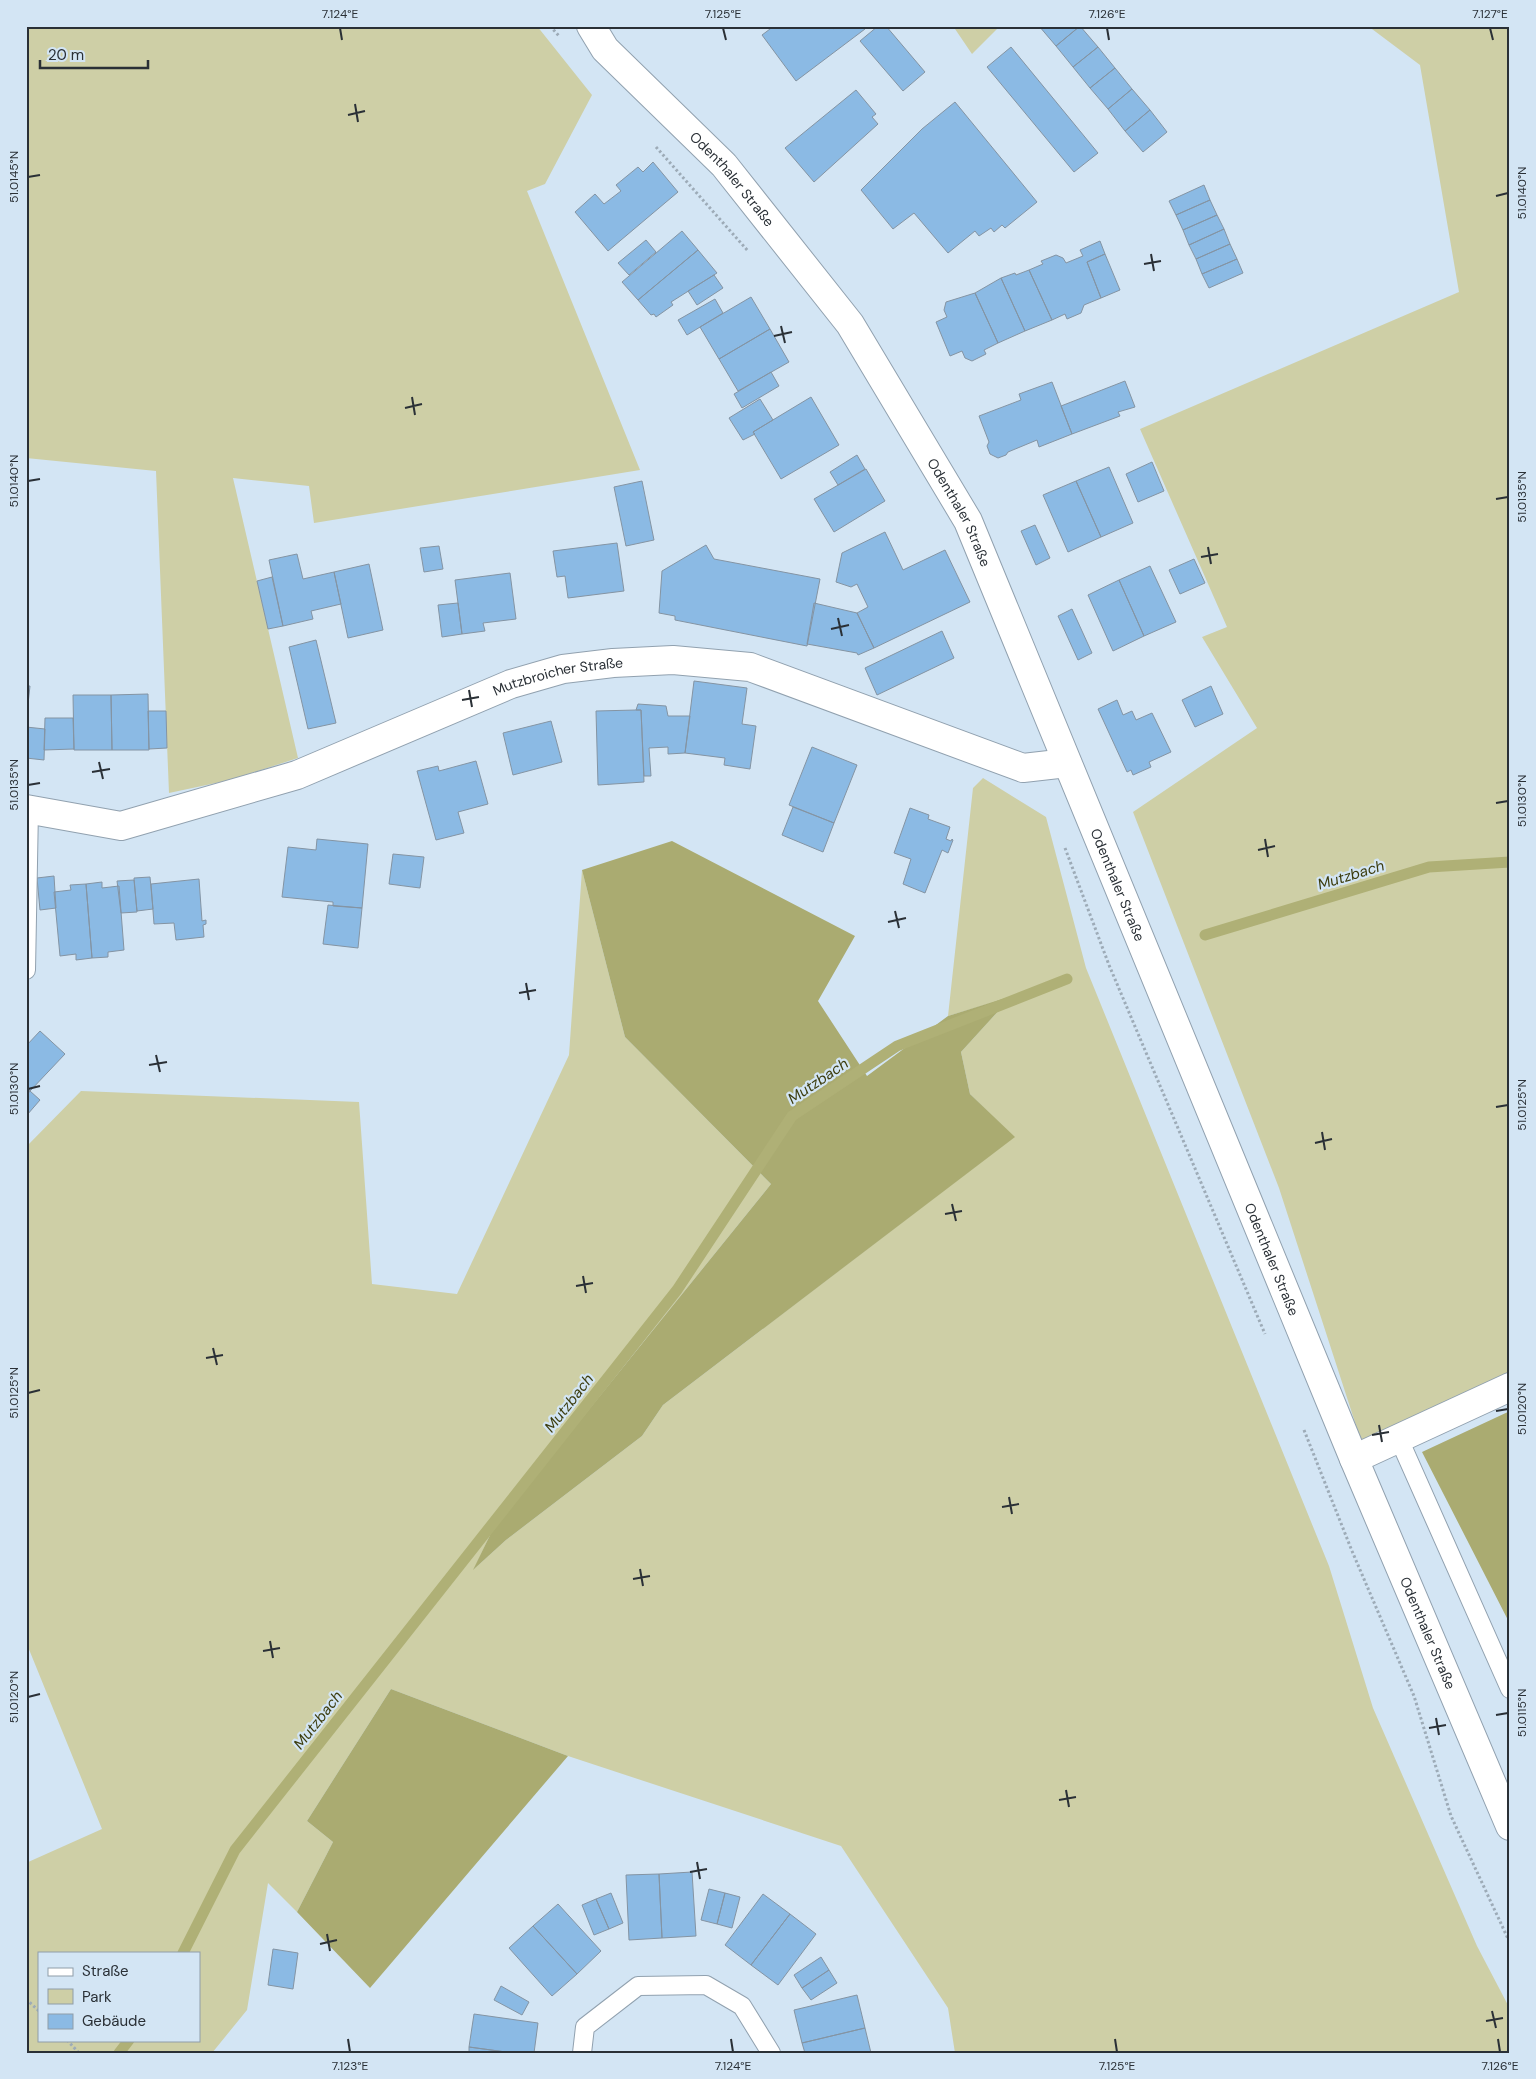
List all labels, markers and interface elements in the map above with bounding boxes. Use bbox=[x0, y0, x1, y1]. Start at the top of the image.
text: 7.124°E bbox=[322, 6, 358, 22]
text: 7.125°E bbox=[705, 6, 742, 22]
text: 7.126°E bbox=[1089, 6, 1126, 22]
text: 7.127°E bbox=[1472, 6, 1508, 22]
scale bar bbox=[40, 38, 148, 70]
text: 20 m bbox=[48, 45, 84, 65]
street label: Odenthaler Straße bbox=[686, 128, 778, 230]
text: 51.0145°N bbox=[6, 151, 22, 203]
text: 51.0140°N bbox=[1514, 167, 1530, 219]
text: 51.0140°N bbox=[6, 455, 22, 507]
street label: Odenthaler Straße bbox=[923, 455, 995, 569]
text: 51.0135°N bbox=[1514, 471, 1530, 523]
street label: Mutzbroicher Straße bbox=[490, 654, 623, 700]
text: 51.0135°N bbox=[6, 759, 22, 811]
text: 51.0130°N bbox=[1514, 775, 1530, 827]
street label: Odenthaler Straße bbox=[1086, 826, 1149, 944]
water label: Mutzbach bbox=[1315, 855, 1387, 895]
water label: Mutzbach bbox=[784, 1053, 852, 1109]
text: 51.0130°N bbox=[6, 1063, 22, 1115]
text: 51.0125°N bbox=[1514, 1079, 1530, 1131]
street label: Odenthaler Straße bbox=[1241, 1200, 1303, 1318]
text: 51.0125°N bbox=[6, 1367, 22, 1419]
water label: Mutzbach bbox=[540, 1369, 598, 1436]
text: 51.0120°N bbox=[1514, 1383, 1530, 1435]
street label: Odenthaler Straße bbox=[1396, 1574, 1460, 1692]
text: 51.0120°N bbox=[6, 1671, 22, 1723]
water label: Mutzbach bbox=[289, 1686, 347, 1753]
text: 51.0115°N bbox=[1514, 1689, 1530, 1737]
legend bbox=[38, 1952, 200, 2042]
text: Straße bbox=[82, 1961, 129, 1981]
text: Park bbox=[82, 1987, 112, 2007]
text: Gebäude bbox=[82, 2011, 146, 2031]
text: 7.123°E bbox=[332, 2058, 368, 2074]
text: 7.124°E bbox=[715, 2058, 751, 2074]
text: 7.125°E bbox=[1099, 2058, 1136, 2074]
text: 7.126°E bbox=[1482, 2058, 1519, 2074]

